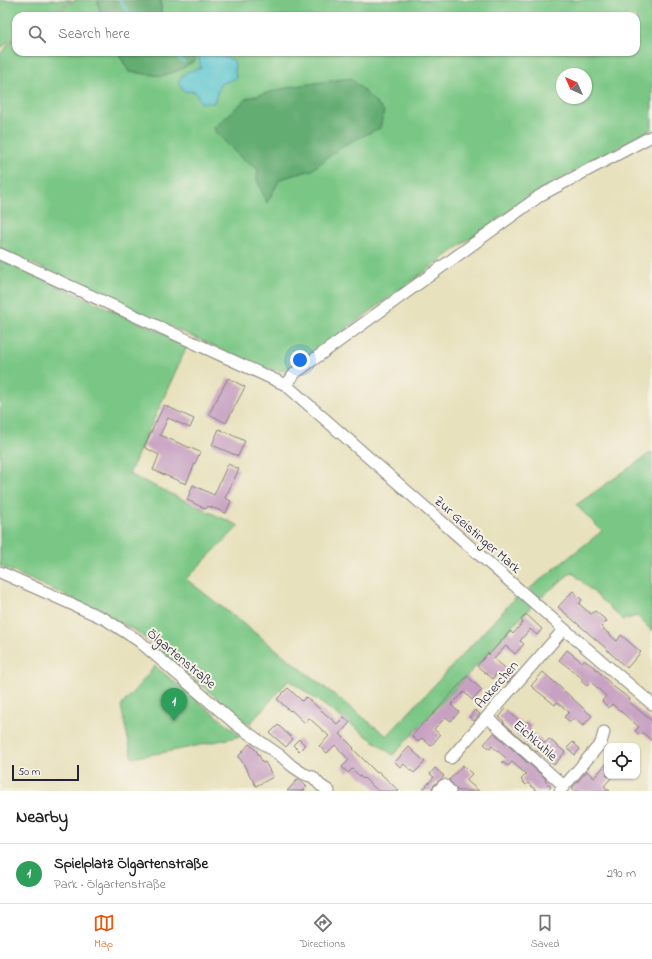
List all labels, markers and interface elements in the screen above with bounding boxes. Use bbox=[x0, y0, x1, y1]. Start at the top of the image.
search box bbox=[12, 12, 640, 56]
icon: search bbox=[26, 23, 48, 45]
text: Search here bbox=[58, 23, 130, 45]
north arrow bbox=[556, 68, 592, 104]
your location bbox=[290, 350, 310, 370]
street label: Zur Geistinger Mark bbox=[428, 491, 526, 580]
street label: Ölgartenstraße bbox=[141, 624, 221, 696]
street label: Ackerchen bbox=[470, 656, 524, 714]
pin: 1 bbox=[161, 688, 187, 721]
street label: Eichkuhle bbox=[508, 715, 562, 767]
map controls bbox=[604, 743, 640, 779]
button: locate bbox=[604, 743, 640, 779]
scale bar bbox=[12, 763, 79, 782]
text: 50 m bbox=[18, 764, 40, 780]
text: Nearby bbox=[16, 805, 68, 830]
text: Spielplatz Ölgartenstraße bbox=[54, 853, 208, 875]
text: 1 bbox=[27, 864, 31, 883]
text: 290 m bbox=[607, 864, 636, 883]
text: Park · Ölgartenstraße bbox=[54, 875, 166, 894]
tab: Map bbox=[93, 912, 115, 952]
tab: Directions bbox=[300, 912, 345, 952]
tab: Saved bbox=[531, 912, 559, 952]

